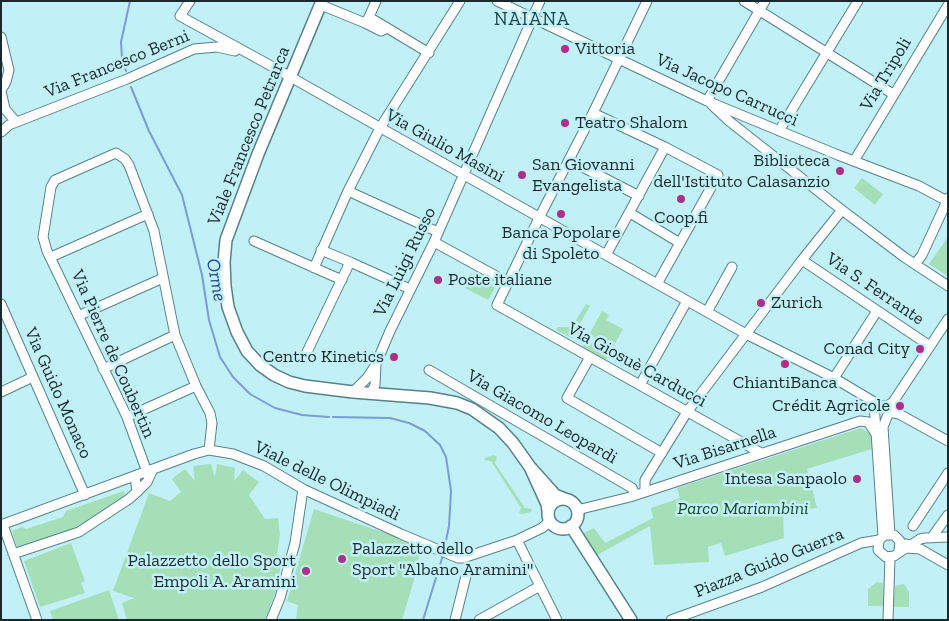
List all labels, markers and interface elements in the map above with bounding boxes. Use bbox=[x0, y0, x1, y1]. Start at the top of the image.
district label: NAIANA bbox=[493, 9, 571, 31]
street label: Via Francesco Berni bbox=[41, 25, 193, 103]
street label: Via Tripoli bbox=[856, 33, 916, 115]
place label: Vittoria bbox=[575, 38, 635, 60]
street label: Viale Francesco Petrarca bbox=[203, 43, 295, 229]
marker: Vittoria bbox=[559, 43, 571, 55]
street label: Via Jacopo Carrucci bbox=[652, 49, 802, 131]
street label: Via Giulio Masini bbox=[382, 104, 508, 188]
place label: Teatro Shalom bbox=[575, 112, 688, 134]
marker: Teatro Shalom bbox=[559, 117, 571, 129]
place label: Biblioteca dell'Istituto Calasanzio bbox=[653, 150, 830, 192]
place label: San Giovanni Evangelista bbox=[532, 154, 635, 196]
marker: Biblioteca dell'Istituto Calasanzio bbox=[834, 165, 846, 177]
marker: San Giovanni Evangelista bbox=[516, 169, 528, 181]
marker: Coop.fi bbox=[675, 193, 687, 205]
street label: Via Luigi Russo bbox=[369, 204, 441, 320]
place label: Coop.fi bbox=[654, 207, 708, 229]
marker: Banca Popolare di Spoleto bbox=[555, 208, 567, 220]
place label: Banca Popolare di Spoleto bbox=[502, 222, 620, 264]
street label: Via S. Ferrante bbox=[822, 248, 928, 330]
water label: Orme bbox=[201, 257, 231, 303]
street label: Via Pierre de Coubertin bbox=[66, 267, 160, 441]
place label: Poste italiane bbox=[448, 269, 552, 291]
marker: Poste italiane bbox=[432, 274, 444, 286]
place label: Zurich bbox=[771, 292, 822, 314]
marker: Zurich bbox=[755, 297, 767, 309]
street label: Via Giosuè Carducci bbox=[564, 318, 710, 412]
street label: Via Guido Monaco bbox=[19, 324, 97, 462]
place label: Conad City bbox=[824, 338, 910, 360]
marker: Conad City bbox=[914, 343, 926, 355]
place label: Centro Kinetics bbox=[263, 346, 384, 368]
marker: Centro Kinetics bbox=[388, 351, 400, 363]
marker: ChiantiBanca bbox=[779, 358, 791, 370]
street label: Via Giacomo Leopardi bbox=[463, 365, 621, 469]
place label: ChiantiBanca bbox=[733, 372, 837, 394]
place label: Crédit Agricole bbox=[772, 395, 890, 417]
marker: Crédit Agricole bbox=[894, 400, 906, 412]
street label: Via Bisarnella bbox=[671, 421, 779, 475]
street label: Viale delle Olimpiadi bbox=[251, 436, 403, 526]
place label: Intesa Sanpaolo bbox=[725, 468, 847, 490]
marker: Intesa Sanpaolo bbox=[851, 473, 863, 485]
park label: Parco Mariambini bbox=[677, 498, 809, 520]
street label: Piazza Guido Guerra bbox=[691, 523, 847, 603]
place label: Palazzetto dello Sport "Albano Aramini" bbox=[352, 538, 533, 580]
place label: Palazzetto dello Sport Empoli A. Aramini bbox=[128, 550, 296, 592]
marker: Palazzetto dello Sport "Albano Aramini" bbox=[336, 553, 348, 565]
marker: Palazzetto dello Sport Empoli A. Aramini bbox=[300, 565, 312, 577]

